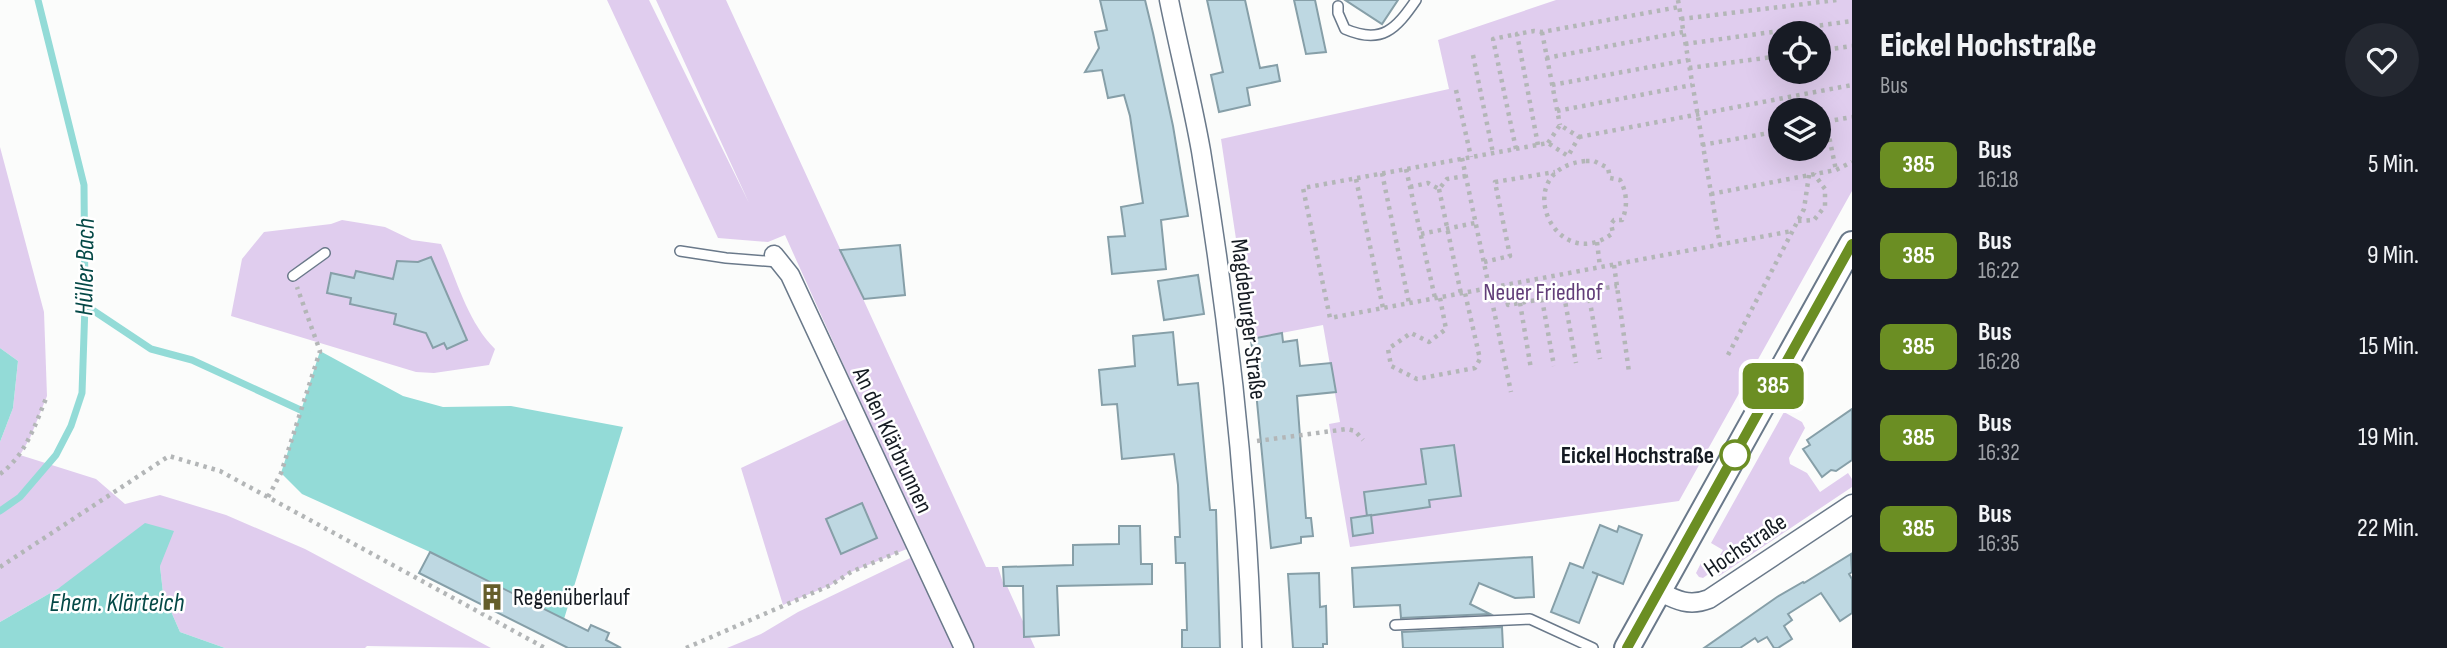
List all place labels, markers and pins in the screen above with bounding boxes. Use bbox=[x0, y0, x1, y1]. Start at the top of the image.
marker: Eickel Hochstraße bbox=[1720, 440, 1750, 470]
place label: Eickel Hochstraße bbox=[1561, 441, 1714, 470]
building icon: Regenüberlauf bbox=[477, 582, 507, 612]
place label: Regenüberlauf bbox=[513, 583, 631, 612]

